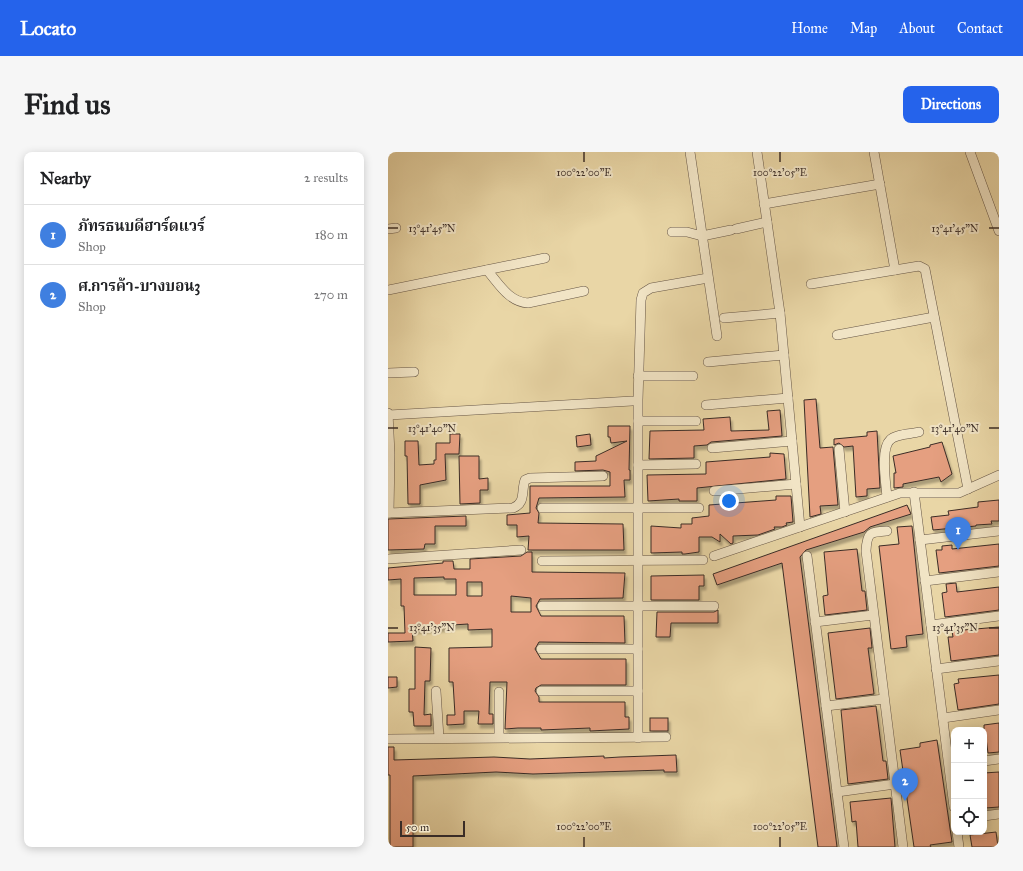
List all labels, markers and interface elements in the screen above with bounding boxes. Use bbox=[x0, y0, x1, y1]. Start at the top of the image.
text: Locato bbox=[20, 17, 76, 40]
text: Home bbox=[791, 20, 828, 37]
text: Map bbox=[850, 20, 877, 37]
text: About bbox=[899, 20, 935, 37]
text: Contact bbox=[957, 20, 1003, 37]
button: Directions bbox=[903, 86, 999, 123]
text: Find us bbox=[24, 87, 110, 122]
text: 100°22'00"E bbox=[557, 167, 611, 179]
text: 100°22'05"E bbox=[753, 167, 807, 179]
text: Nearby bbox=[40, 168, 91, 189]
text: 2 results bbox=[304, 170, 348, 186]
text: ภัทรธนบดีฮาร์ดแวร์ bbox=[78, 217, 205, 235]
text: 13°41'45"N bbox=[409, 223, 456, 235]
text: 13°41'45"N bbox=[932, 223, 979, 235]
text: 1 bbox=[50, 227, 56, 243]
text: 180 m bbox=[315, 227, 348, 243]
text: Shop bbox=[78, 239, 106, 255]
text: ศ.การค้า-บางบอน3 bbox=[78, 277, 200, 295]
text: 2 bbox=[50, 287, 56, 303]
text: 270 m bbox=[314, 287, 348, 303]
text: Shop bbox=[78, 299, 106, 315]
text: 13°41'40"N bbox=[408, 423, 457, 435]
text: 13°41'40"N bbox=[931, 423, 980, 435]
your location bbox=[719, 491, 739, 511]
pin: 1 bbox=[945, 517, 971, 550]
text: 13°41'35"N bbox=[409, 622, 455, 634]
text: 13°41'35"N bbox=[932, 622, 978, 634]
map controls bbox=[951, 727, 987, 835]
button: + bbox=[951, 727, 987, 763]
button: − bbox=[951, 763, 987, 799]
pin: 2 bbox=[892, 768, 918, 801]
button: locate bbox=[951, 799, 987, 835]
scale bar bbox=[400, 819, 465, 838]
text: 50 m bbox=[406, 821, 429, 834]
text: 100°22'00"E bbox=[557, 821, 611, 833]
text: 100°22'05"E bbox=[753, 821, 807, 833]

